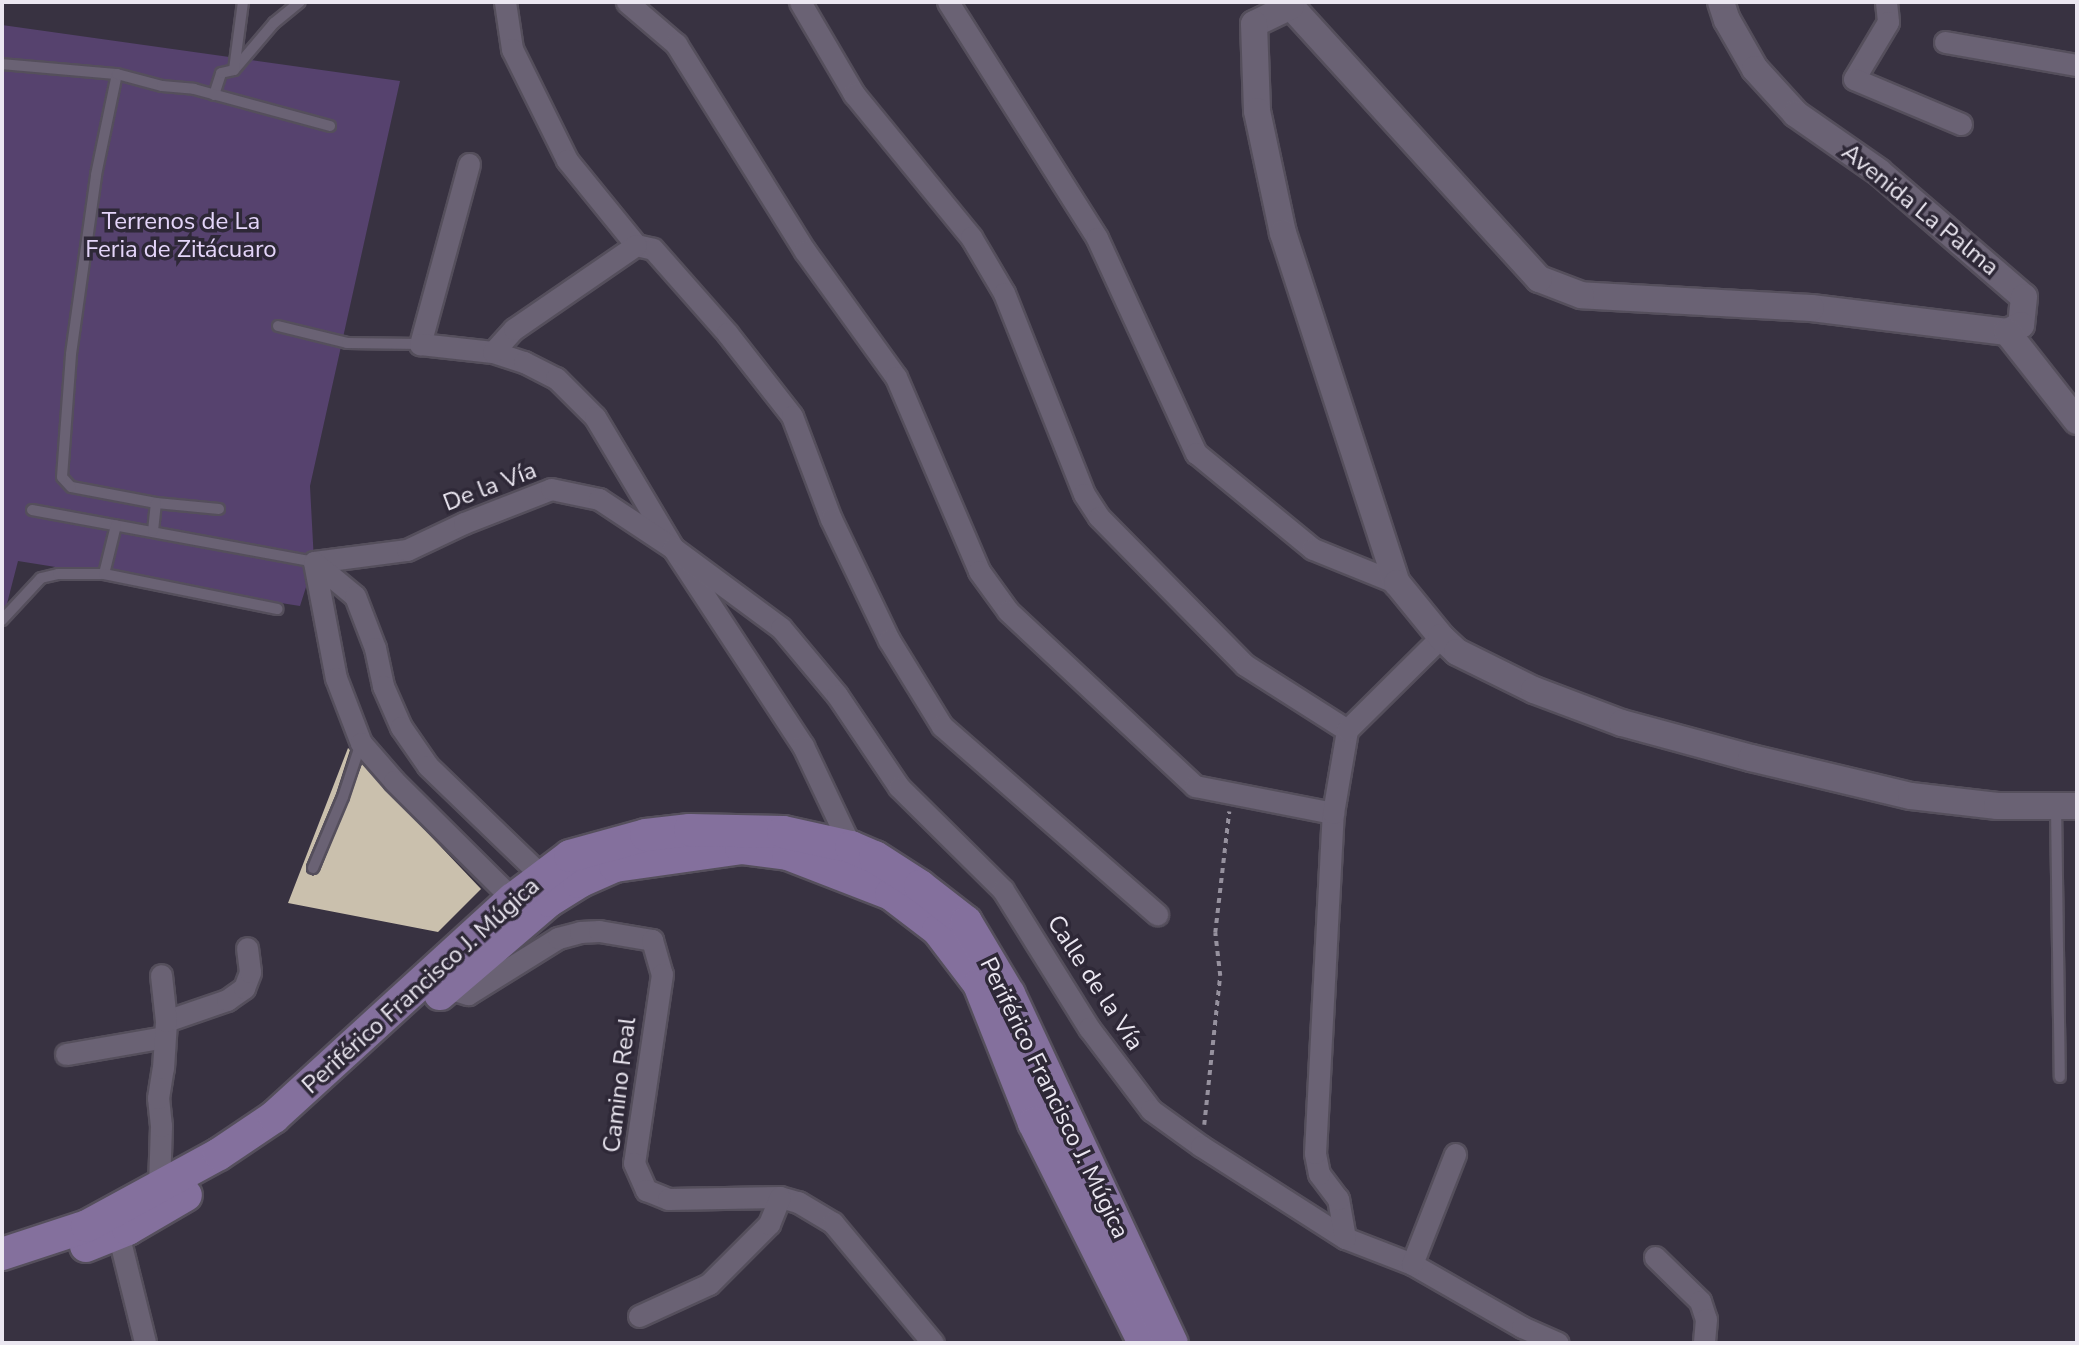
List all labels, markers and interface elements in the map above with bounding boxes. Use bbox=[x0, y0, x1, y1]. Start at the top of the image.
street label: Avenida La Palma bbox=[1836, 138, 2004, 282]
park label: Terrenos de La Feria de Zitácuaro bbox=[85, 208, 277, 264]
street label: De la Vía bbox=[439, 456, 541, 518]
street label: Periférico Francisco J. Múgica bbox=[296, 872, 546, 1100]
street label: Calle de la Vía bbox=[1041, 910, 1149, 1056]
street label: Periférico Francisco J. Múgica bbox=[973, 953, 1135, 1243]
street label: Camino Real bbox=[597, 1016, 643, 1154]

